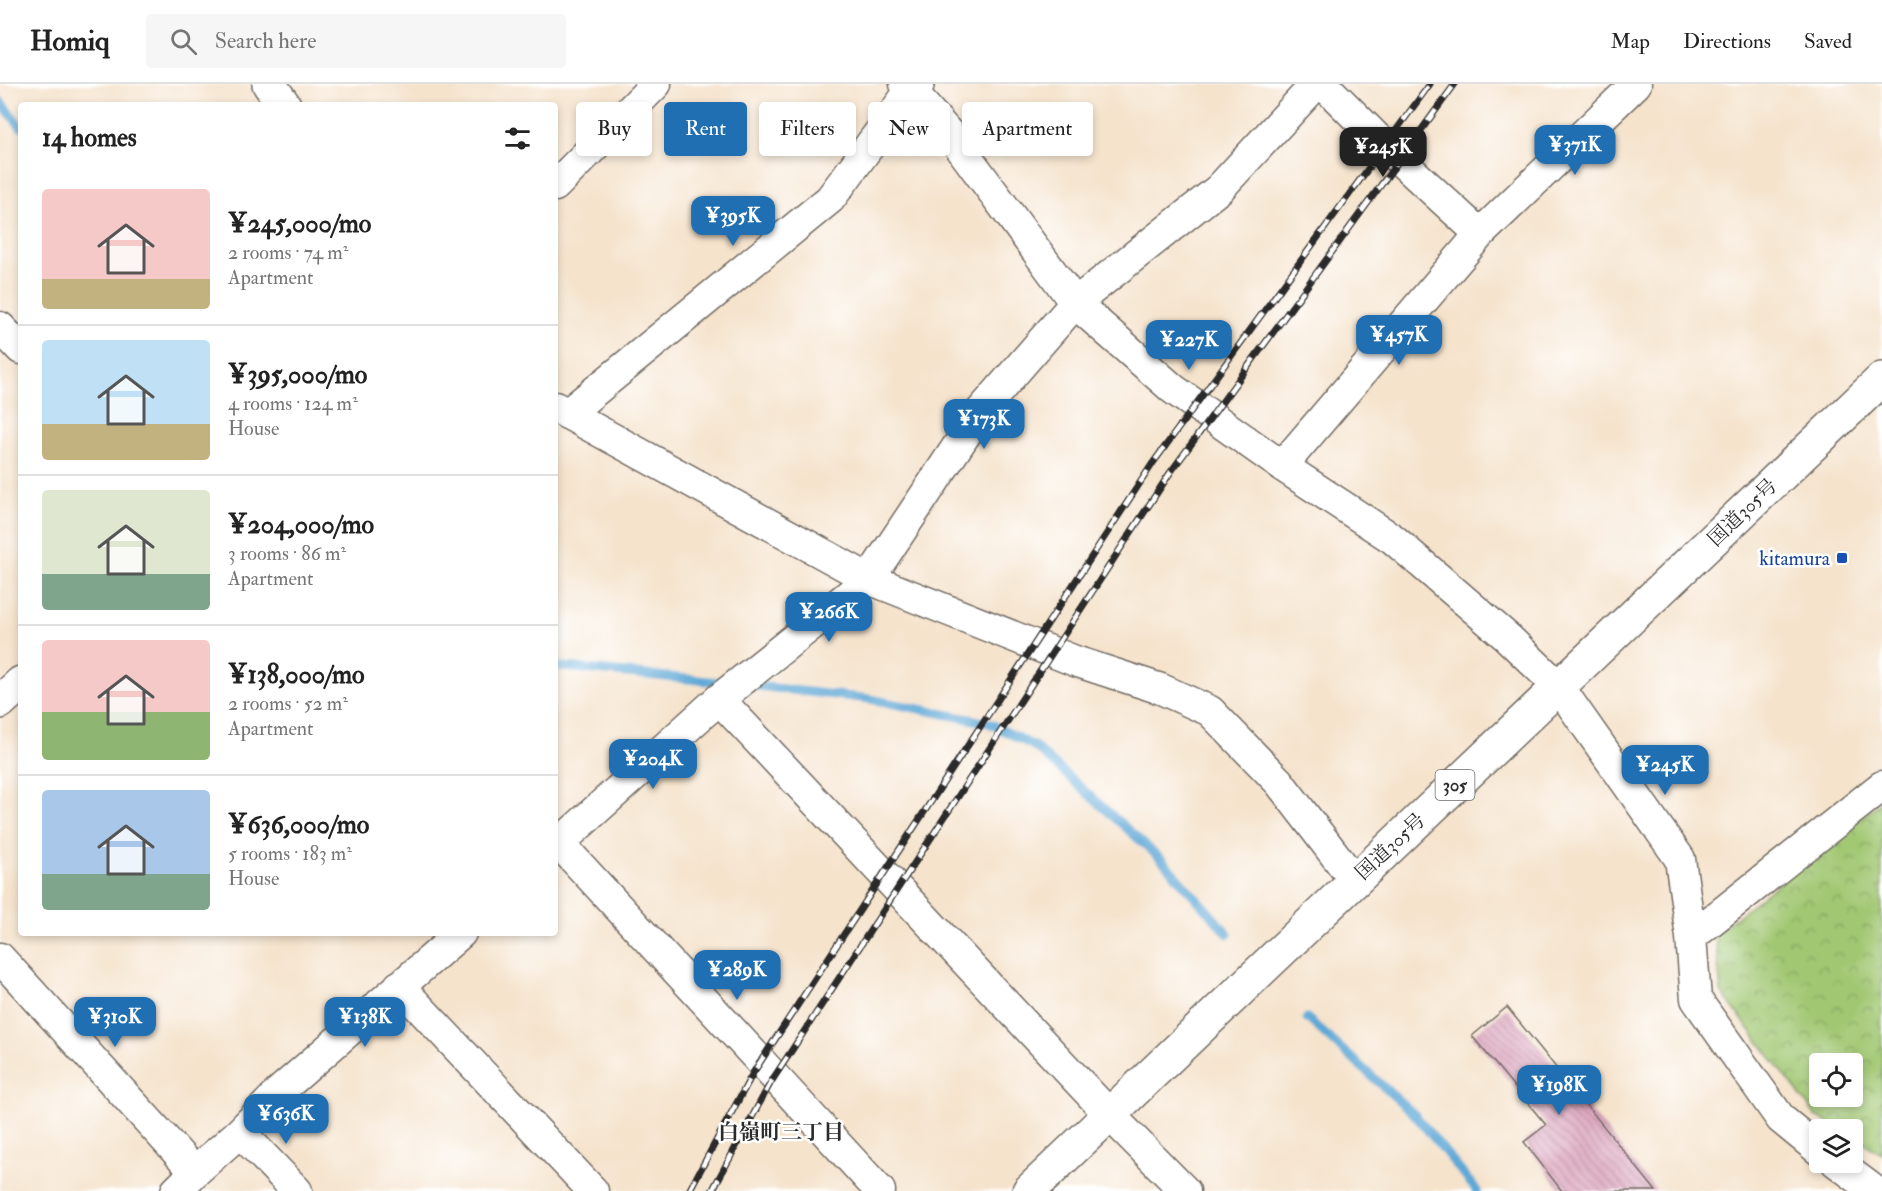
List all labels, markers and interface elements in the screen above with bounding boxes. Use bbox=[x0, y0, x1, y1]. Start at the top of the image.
search box bbox=[146, 14, 566, 68]
text: Homiq bbox=[30, 24, 110, 59]
icon: search bbox=[167, 25, 200, 58]
text: Search here bbox=[215, 27, 316, 55]
text: Map bbox=[1610, 28, 1650, 55]
text: Directions bbox=[1683, 28, 1771, 55]
text: Saved bbox=[1804, 28, 1852, 55]
chip: Buy bbox=[576, 102, 652, 156]
chip: Rent bbox=[664, 102, 747, 156]
chip: Filters bbox=[759, 102, 856, 156]
chip: New bbox=[868, 102, 950, 156]
chip: Apartment bbox=[962, 102, 1093, 156]
text: 14 homes bbox=[42, 122, 137, 154]
icon: filters bbox=[501, 122, 534, 155]
pin: ¥371K bbox=[1533, 125, 1617, 176]
pin: ¥245K bbox=[1341, 127, 1425, 178]
text: ¥371K bbox=[1548, 132, 1602, 157]
text: ¥245K bbox=[1354, 134, 1412, 159]
pin: ¥395K bbox=[691, 196, 775, 247]
text: ¥395K bbox=[705, 203, 761, 228]
text: ¥245,000/mo bbox=[228, 208, 371, 240]
icon: home bbox=[90, 213, 162, 285]
text: 2 rooms · 74 m² bbox=[228, 240, 349, 265]
text: Apartment bbox=[228, 265, 313, 290]
pin: ¥457K bbox=[1357, 315, 1441, 366]
pin: ¥227K bbox=[1147, 320, 1231, 371]
text: ¥457K bbox=[1370, 322, 1428, 347]
text: ¥227K bbox=[1160, 327, 1218, 352]
text: ¥395,000/mo bbox=[228, 359, 367, 391]
icon: home bbox=[90, 364, 162, 436]
text: 4 rooms · 124 m² bbox=[228, 391, 358, 416]
pin: ¥173K bbox=[942, 399, 1026, 450]
text: ¥173K bbox=[957, 406, 1011, 431]
text: House bbox=[228, 416, 279, 441]
street label: 国道305号 bbox=[1702, 473, 1782, 551]
text: ¥204,000/mo bbox=[228, 509, 374, 541]
icon: home bbox=[90, 514, 162, 586]
text: 3 rooms · 86 m² bbox=[228, 541, 346, 566]
place label: kitamura bbox=[1759, 546, 1831, 571]
marker: kitamura bbox=[1835, 551, 1849, 565]
text: Apartment bbox=[228, 566, 313, 591]
pin: ¥266K bbox=[787, 592, 871, 643]
text: ¥266K bbox=[799, 599, 859, 624]
text: ¥138,000/mo bbox=[228, 659, 365, 691]
icon: home bbox=[90, 664, 162, 736]
text: 2 rooms · 52 m² bbox=[228, 691, 348, 716]
text: Apartment bbox=[228, 716, 313, 741]
pin: ¥204K bbox=[611, 739, 695, 790]
pin: ¥245K bbox=[1623, 745, 1707, 796]
text: ¥204K bbox=[623, 746, 683, 771]
text: ¥245K bbox=[1636, 752, 1694, 777]
road number: 305 bbox=[1436, 770, 1474, 800]
street label: 国道305号 bbox=[1350, 808, 1431, 885]
text: ¥636,000/mo bbox=[228, 809, 369, 841]
icon: home bbox=[90, 814, 162, 886]
text: 5 rooms · 183 m² bbox=[228, 841, 352, 866]
text: House bbox=[228, 866, 279, 891]
pin: ¥289K bbox=[695, 950, 779, 1001]
text: ¥289K bbox=[708, 957, 766, 982]
pin: ¥310K bbox=[73, 997, 157, 1048]
pin: ¥138K bbox=[323, 997, 407, 1048]
text: ¥310K bbox=[88, 1004, 142, 1029]
text: ¥138K bbox=[338, 1004, 392, 1029]
map controls bbox=[1809, 1053, 1863, 1173]
button: locate bbox=[1809, 1053, 1863, 1107]
pin: ¥198K bbox=[1517, 1065, 1601, 1116]
text: ¥198K bbox=[1531, 1072, 1587, 1097]
pin: ¥636K bbox=[244, 1094, 328, 1145]
text: ¥636K bbox=[258, 1101, 314, 1126]
district label: 白嶺町三丁目 bbox=[718, 1119, 844, 1146]
button: layers bbox=[1809, 1119, 1863, 1173]

